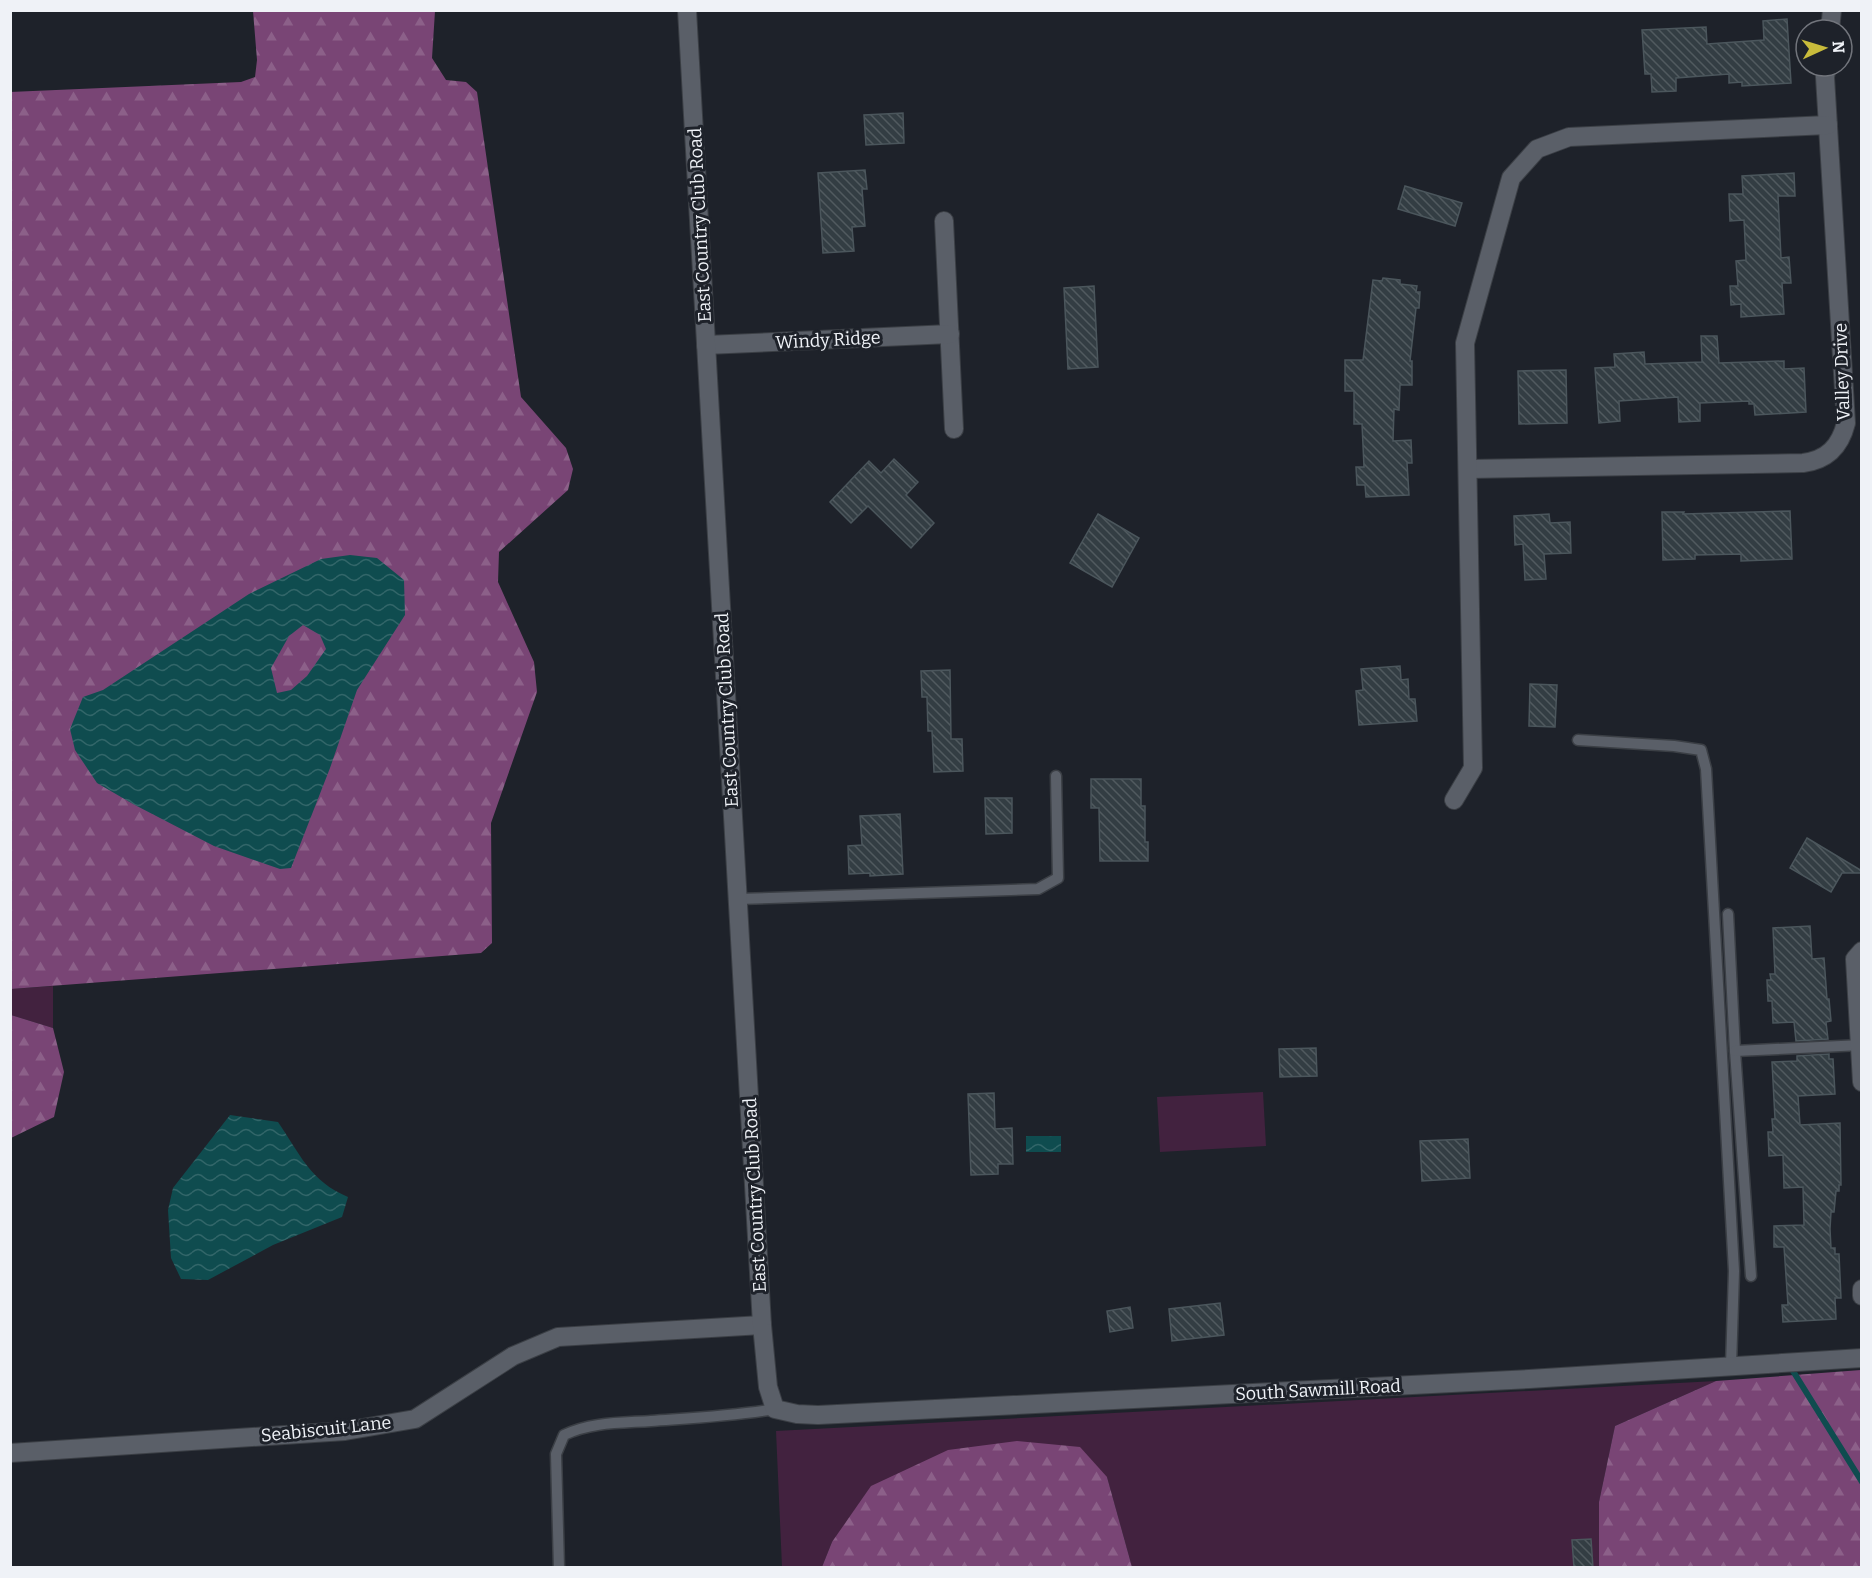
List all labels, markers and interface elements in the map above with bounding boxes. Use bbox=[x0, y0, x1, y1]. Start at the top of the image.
north arrow bbox=[1794, 18, 1854, 78]
text: N bbox=[1829, 40, 1848, 54]
street label: East Country Club Road bbox=[684, 127, 716, 323]
street label: Valley Drive bbox=[1829, 323, 1855, 421]
street label: Windy Ridge bbox=[775, 326, 881, 354]
street label: East Country Club Road bbox=[711, 612, 743, 808]
street label: East Country Club Road bbox=[739, 1097, 771, 1293]
street label: South Sawmill Road bbox=[1234, 1375, 1402, 1405]
street label: Seabiscuit Lane bbox=[260, 1411, 392, 1447]

